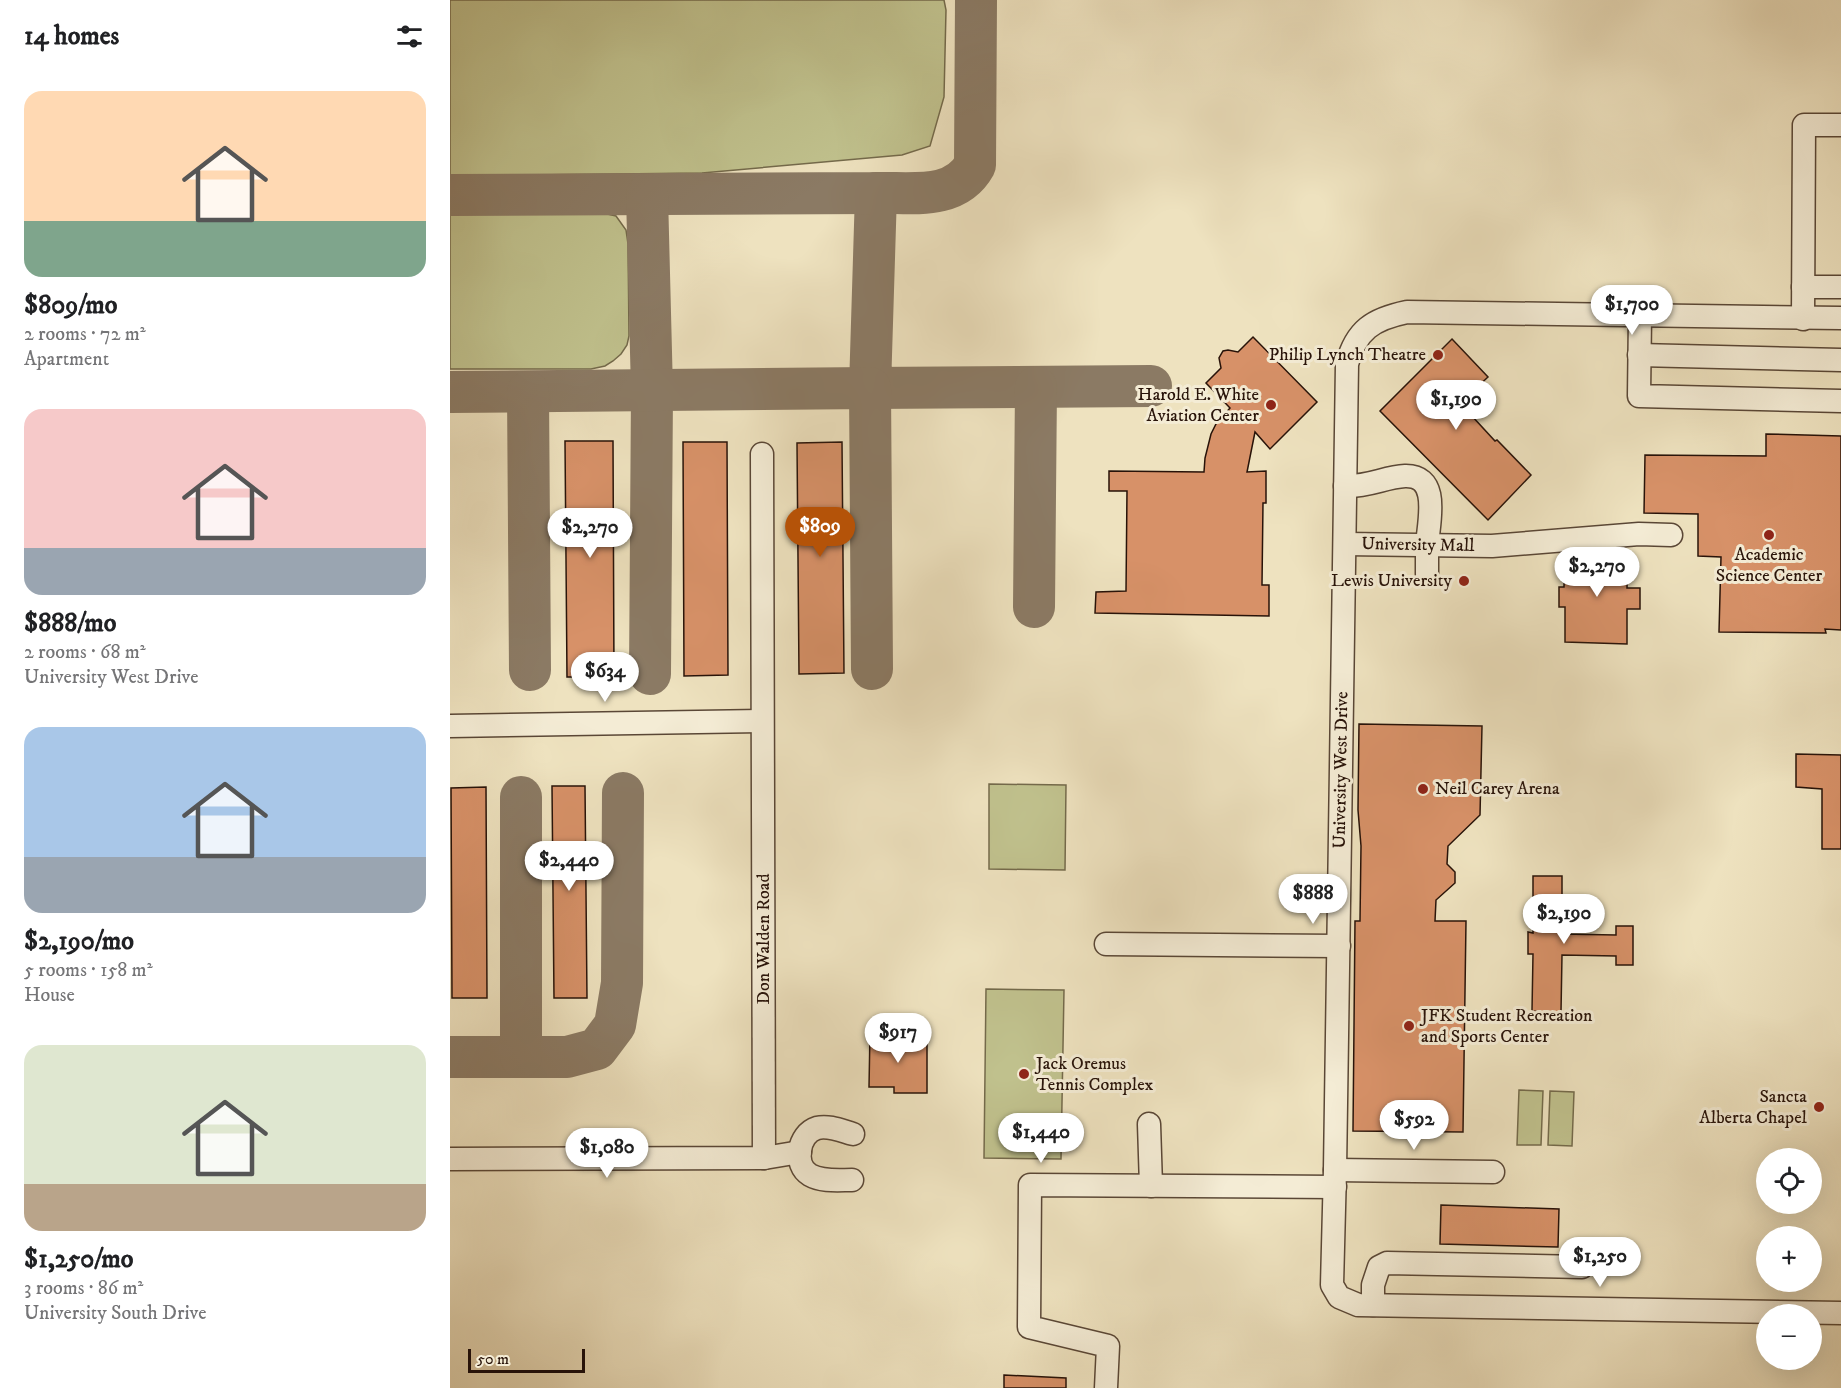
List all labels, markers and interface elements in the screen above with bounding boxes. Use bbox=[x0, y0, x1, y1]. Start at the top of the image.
text: 14 homes bbox=[24, 20, 119, 53]
icon: filters bbox=[393, 20, 426, 53]
icon: home bbox=[171, 130, 279, 238]
pin: $1,700 bbox=[1583, 285, 1681, 336]
text: $809/mo bbox=[24, 289, 117, 322]
text: $1,700 bbox=[1605, 292, 1659, 317]
text: 2 rooms · 72 m² bbox=[24, 322, 146, 347]
place label: Philip Lynch Theatre bbox=[1269, 344, 1426, 366]
text: Apartment bbox=[24, 347, 109, 372]
marker: Philip Lynch Theatre bbox=[1431, 348, 1445, 362]
pin: $1,190 bbox=[1407, 380, 1505, 431]
place label: Harold E. White Aviation Center bbox=[1138, 384, 1259, 427]
text: $1,190 bbox=[1430, 387, 1482, 412]
marker: Harold E. White Aviation Center bbox=[1264, 398, 1278, 412]
icon: home bbox=[171, 448, 279, 556]
pin: $809 bbox=[784, 507, 856, 558]
pin: $2,270 bbox=[541, 508, 639, 559]
text: $809 bbox=[799, 514, 841, 539]
text: $2,270 bbox=[562, 515, 618, 540]
marker: Academic Science Center bbox=[1762, 528, 1776, 542]
street label: University Mall bbox=[1361, 533, 1475, 557]
place label: Academic Science Center bbox=[1716, 544, 1822, 587]
pin: $2,270 bbox=[1548, 547, 1646, 598]
text: $2,270 bbox=[1569, 554, 1625, 579]
place label: Lewis University bbox=[1331, 570, 1452, 592]
marker: Lewis University bbox=[1457, 574, 1471, 588]
text: $888/mo bbox=[24, 607, 116, 640]
text: 2 rooms · 68 m² bbox=[24, 640, 146, 665]
pin: $634 bbox=[569, 652, 641, 703]
text: $634 bbox=[585, 659, 625, 684]
text: University West Drive bbox=[24, 665, 199, 690]
street label: University West Drive bbox=[1329, 691, 1353, 849]
icon: home bbox=[171, 766, 279, 874]
place label: Neil Carey Arena bbox=[1435, 778, 1560, 800]
marker: Neil Carey Arena bbox=[1416, 782, 1430, 796]
pin: $2,440 bbox=[520, 841, 618, 892]
text: $2,440 bbox=[539, 848, 599, 873]
street label: Don Walden Road bbox=[753, 874, 775, 1004]
pin: $888 bbox=[1277, 874, 1349, 925]
text: $888 bbox=[1293, 881, 1333, 906]
pin: $2,190 bbox=[1515, 894, 1613, 945]
text: $2,190 bbox=[1537, 901, 1591, 926]
text: $2,190/mo bbox=[24, 925, 134, 958]
text: 5 rooms · 158 m² bbox=[24, 958, 153, 983]
text: House bbox=[24, 983, 75, 1008]
place label: JFK Student Recreation and Sports Center bbox=[1419, 1005, 1593, 1048]
pin: $917 bbox=[862, 1013, 934, 1064]
marker: JFK Student Recreation and Sports Center bbox=[1402, 1019, 1416, 1033]
text: $917 bbox=[879, 1020, 917, 1045]
place label: Jack Oremus Tennis Complex bbox=[1034, 1053, 1154, 1096]
marker: Jack Oremus Tennis Complex bbox=[1017, 1067, 1031, 1081]
icon: home bbox=[171, 1084, 279, 1192]
place label: Sancta Alberta Chapel bbox=[1699, 1086, 1808, 1129]
pin: $592 bbox=[1378, 1100, 1450, 1151]
marker: Sancta Alberta Chapel bbox=[1812, 1100, 1826, 1114]
text: $592 bbox=[1394, 1107, 1434, 1132]
pin: $1,440 bbox=[992, 1113, 1090, 1164]
text: $1,440 bbox=[1012, 1120, 1070, 1145]
pin: $1,080 bbox=[558, 1128, 656, 1179]
text: $1,080 bbox=[579, 1135, 635, 1160]
map controls bbox=[1756, 1148, 1822, 1370]
button: locate bbox=[1756, 1148, 1822, 1214]
button: + bbox=[1756, 1226, 1822, 1292]
pin: $1,250 bbox=[1551, 1237, 1649, 1288]
text: $1,250/mo bbox=[24, 1243, 133, 1276]
text: $1,250 bbox=[1573, 1244, 1627, 1269]
text: 3 rooms · 86 m² bbox=[24, 1276, 143, 1301]
text: University South Drive bbox=[24, 1301, 207, 1326]
button: − bbox=[1756, 1304, 1822, 1370]
scale bar bbox=[468, 1346, 585, 1374]
text: 50 m bbox=[477, 1349, 509, 1369]

